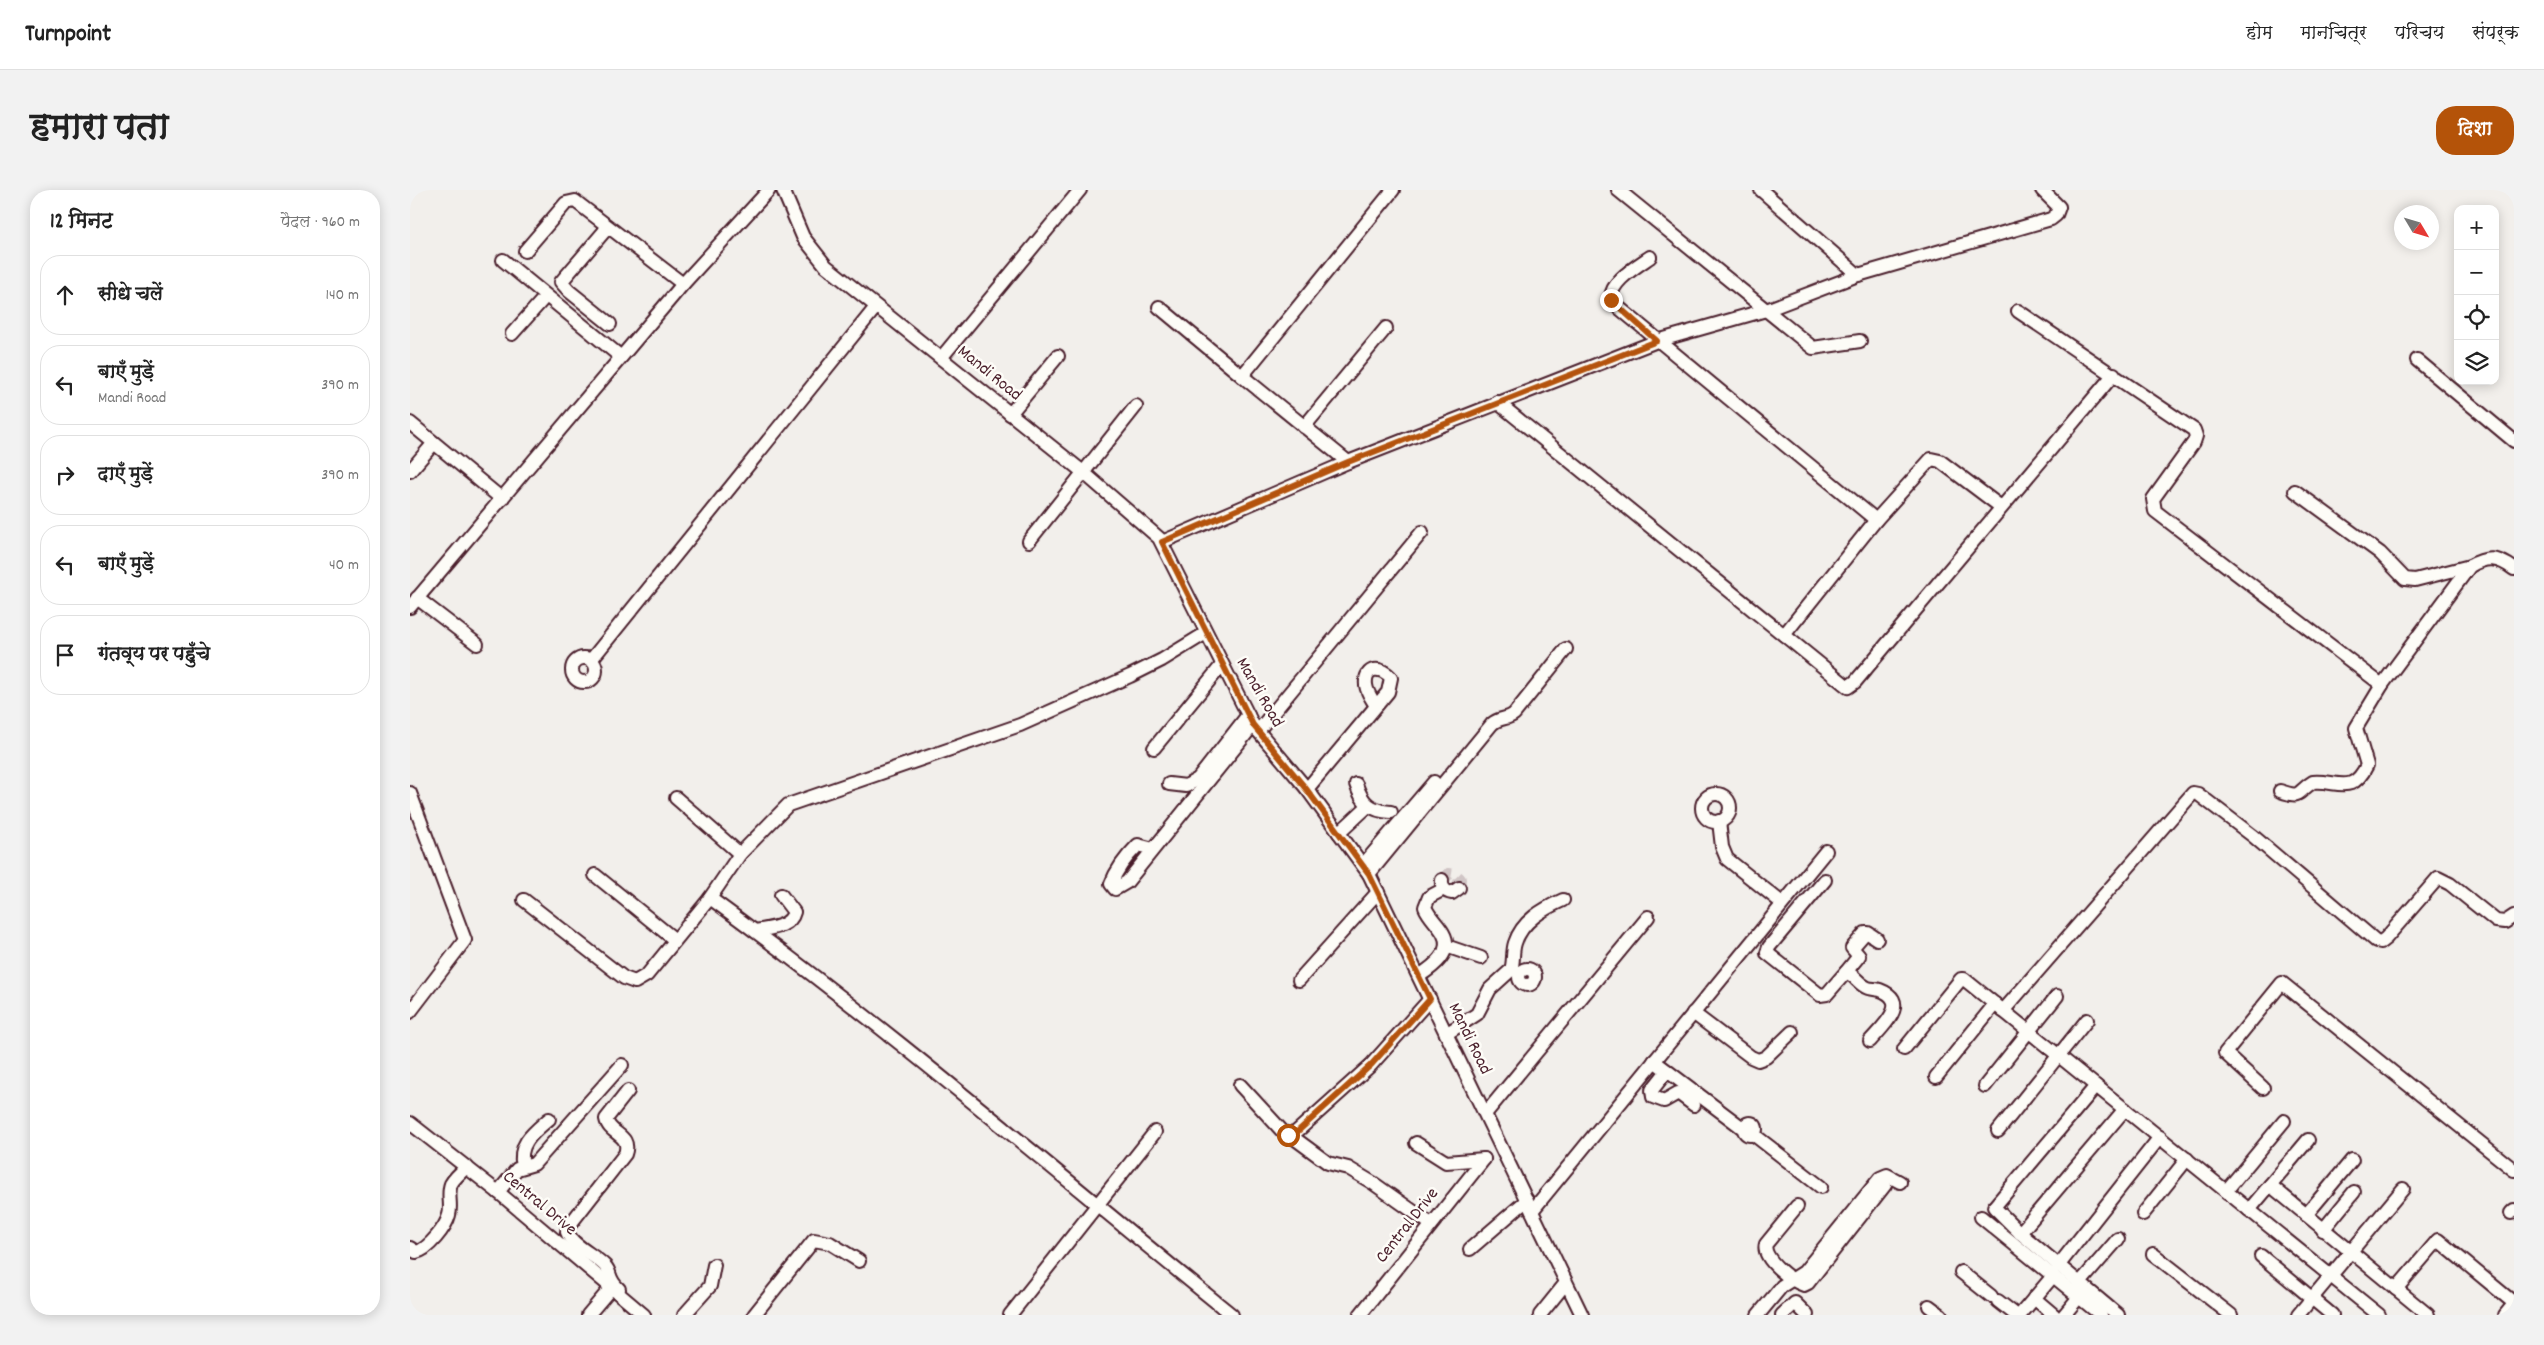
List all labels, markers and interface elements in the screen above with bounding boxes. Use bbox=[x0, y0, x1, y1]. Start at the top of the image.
text: Turnpoint bbox=[25, 18, 111, 52]
text: होम bbox=[2246, 22, 2272, 47]
text: मानचित्र bbox=[2300, 22, 2367, 47]
text: परिचय bbox=[2395, 22, 2444, 47]
text: संपर्क bbox=[2472, 22, 2519, 47]
text: हमारा पता bbox=[30, 105, 169, 155]
button: दिशा bbox=[2436, 106, 2514, 155]
north arrow bbox=[2394, 205, 2439, 250]
map controls bbox=[2454, 205, 2499, 385]
button: + bbox=[2454, 205, 2499, 250]
text: 12 मिनट bbox=[50, 208, 113, 238]
text: पैदल · 960 m bbox=[281, 211, 360, 234]
button: − bbox=[2454, 250, 2499, 295]
icon: ahead bbox=[51, 281, 79, 309]
text: सीधे चलें bbox=[98, 282, 163, 309]
text: 140 m bbox=[325, 284, 359, 307]
route end bbox=[1600, 289, 1623, 312]
button: locate bbox=[2454, 295, 2499, 340]
street label: Mandi Road bbox=[951, 340, 1027, 408]
button: layers bbox=[2454, 340, 2499, 385]
text: बाएँ मुड़ें bbox=[98, 360, 154, 387]
icon: left bbox=[51, 371, 79, 399]
text: 390 m bbox=[321, 374, 359, 397]
text: Mandi Road bbox=[98, 387, 166, 410]
icon: right bbox=[51, 461, 79, 489]
text: दाएँ मुड़ें bbox=[98, 462, 153, 489]
text: 390 m bbox=[321, 464, 359, 487]
icon: left bbox=[51, 551, 79, 579]
text: बाएँ मुड़ें bbox=[98, 552, 154, 579]
text: 40 m bbox=[329, 554, 359, 577]
icon: arrive bbox=[51, 641, 79, 669]
text: गंतव्य पर पहुँचे bbox=[98, 642, 210, 669]
street label: Mandi Road bbox=[1229, 653, 1289, 733]
street label: Mandi Road bbox=[1441, 999, 1497, 1079]
route start bbox=[1277, 1124, 1300, 1147]
street label: Central Drive bbox=[496, 1166, 582, 1243]
street label: Central Drive bbox=[1370, 1183, 1446, 1269]

